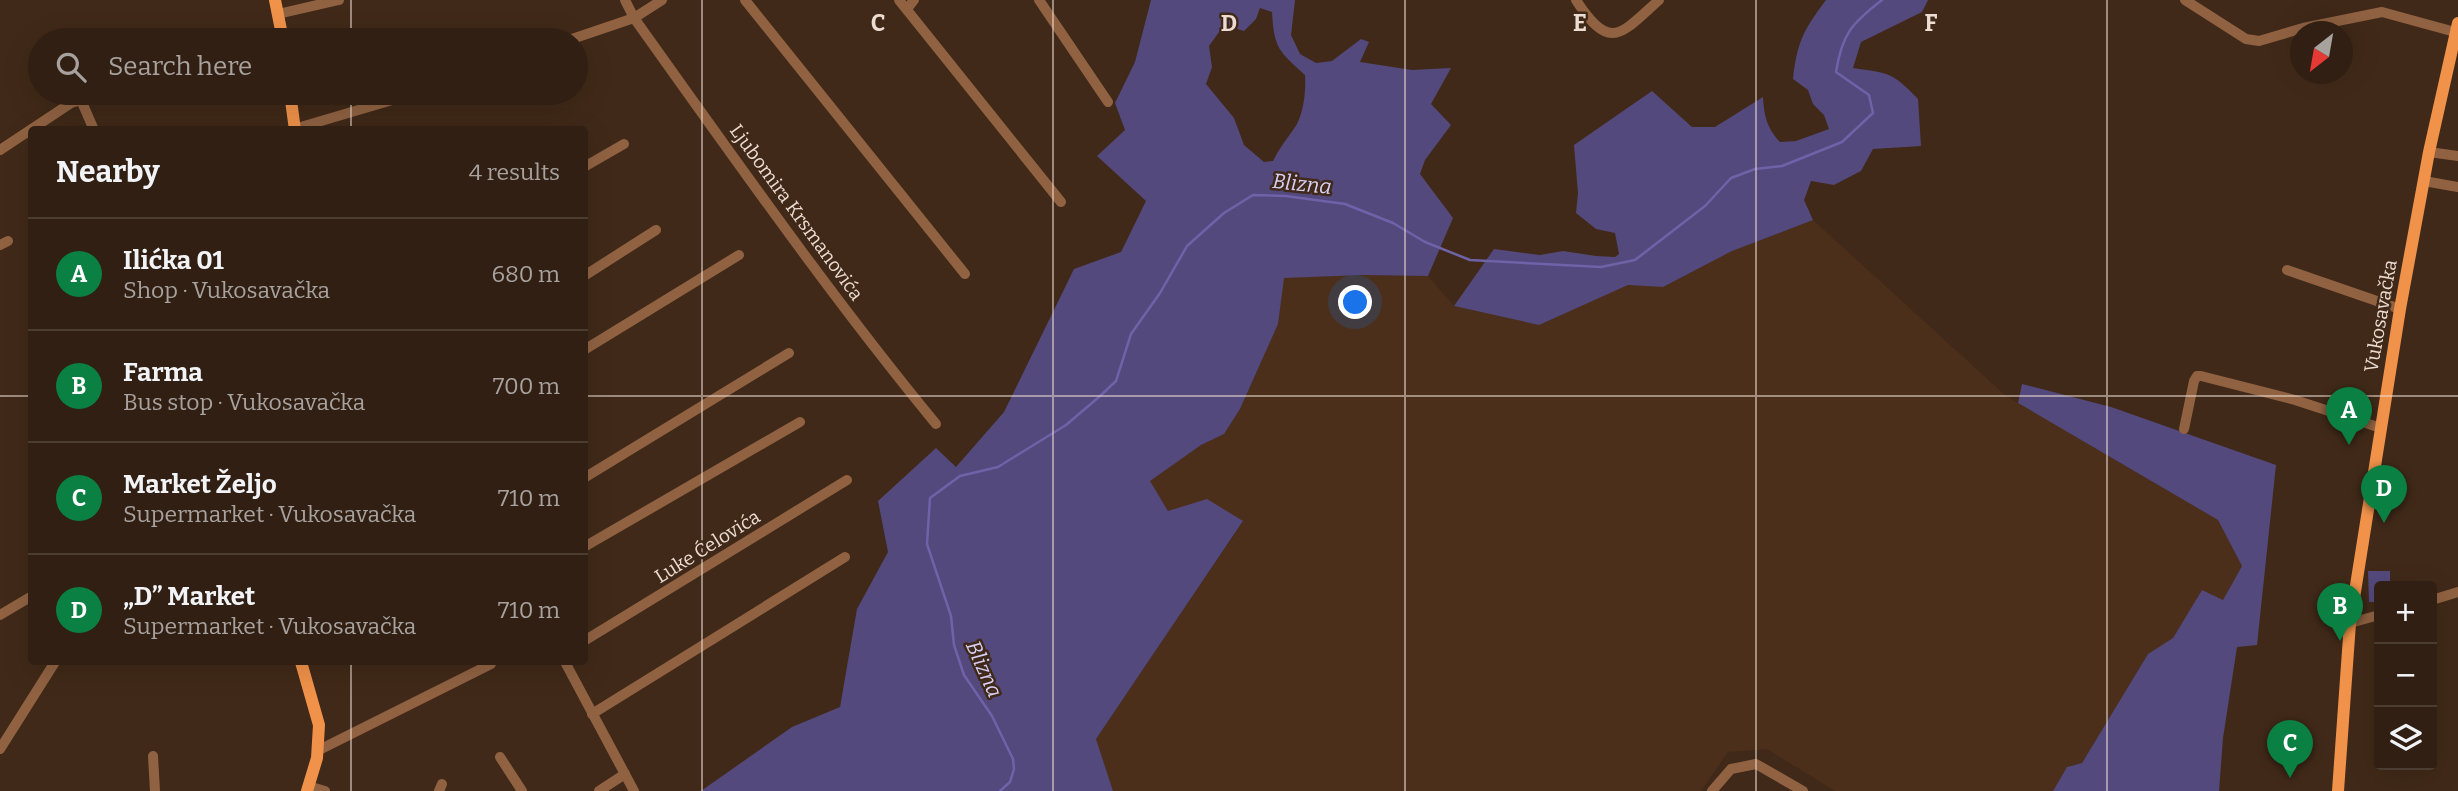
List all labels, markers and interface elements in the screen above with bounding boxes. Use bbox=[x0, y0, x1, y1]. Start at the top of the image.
text: C bbox=[871, 9, 885, 37]
text: D bbox=[1221, 9, 1237, 37]
text: E bbox=[1573, 9, 1587, 37]
text: F bbox=[1925, 9, 1938, 37]
north arrow bbox=[2290, 21, 2353, 84]
search box bbox=[28, 28, 588, 105]
icon: search bbox=[52, 48, 90, 86]
text: Search here bbox=[108, 51, 252, 82]
street label: Ljubomira Krsmanovića bbox=[725, 120, 869, 305]
text: Nearby bbox=[56, 154, 160, 190]
text: 4 results bbox=[469, 158, 560, 186]
water label: Blizna bbox=[1271, 168, 1333, 200]
text: Ilićka 01 bbox=[123, 245, 224, 276]
street label: Vukosavačka bbox=[2359, 257, 2402, 374]
text: A bbox=[71, 260, 87, 288]
text: 680 m bbox=[491, 260, 560, 288]
text: Shop · Vukosavačka bbox=[123, 276, 330, 304]
your location bbox=[1338, 285, 1372, 319]
text: Farma bbox=[123, 357, 203, 388]
text: B bbox=[72, 372, 86, 400]
text: 700 m bbox=[493, 372, 560, 400]
pin: A bbox=[2326, 387, 2372, 445]
text: Bus stop · Vukosavačka bbox=[123, 388, 365, 416]
pin: D bbox=[2361, 465, 2407, 523]
text: Market Željo bbox=[123, 469, 277, 500]
text: C bbox=[72, 484, 86, 512]
text: 710 m bbox=[498, 484, 560, 512]
text: Supermarket · Vukosavačka bbox=[123, 500, 416, 528]
street label: Luke Ćelovića bbox=[650, 505, 765, 588]
text: „D” Market bbox=[123, 581, 255, 612]
map controls bbox=[2374, 581, 2437, 770]
button: + bbox=[2374, 581, 2437, 644]
pin: B bbox=[2317, 583, 2363, 641]
text: D bbox=[71, 596, 87, 624]
text: 710 m bbox=[498, 596, 560, 624]
text: Supermarket · Vukosavačka bbox=[123, 612, 416, 640]
water label: Blizna bbox=[960, 637, 1008, 701]
button: − bbox=[2374, 644, 2437, 707]
button: layers bbox=[2374, 707, 2437, 770]
pin: C bbox=[2267, 720, 2313, 778]

